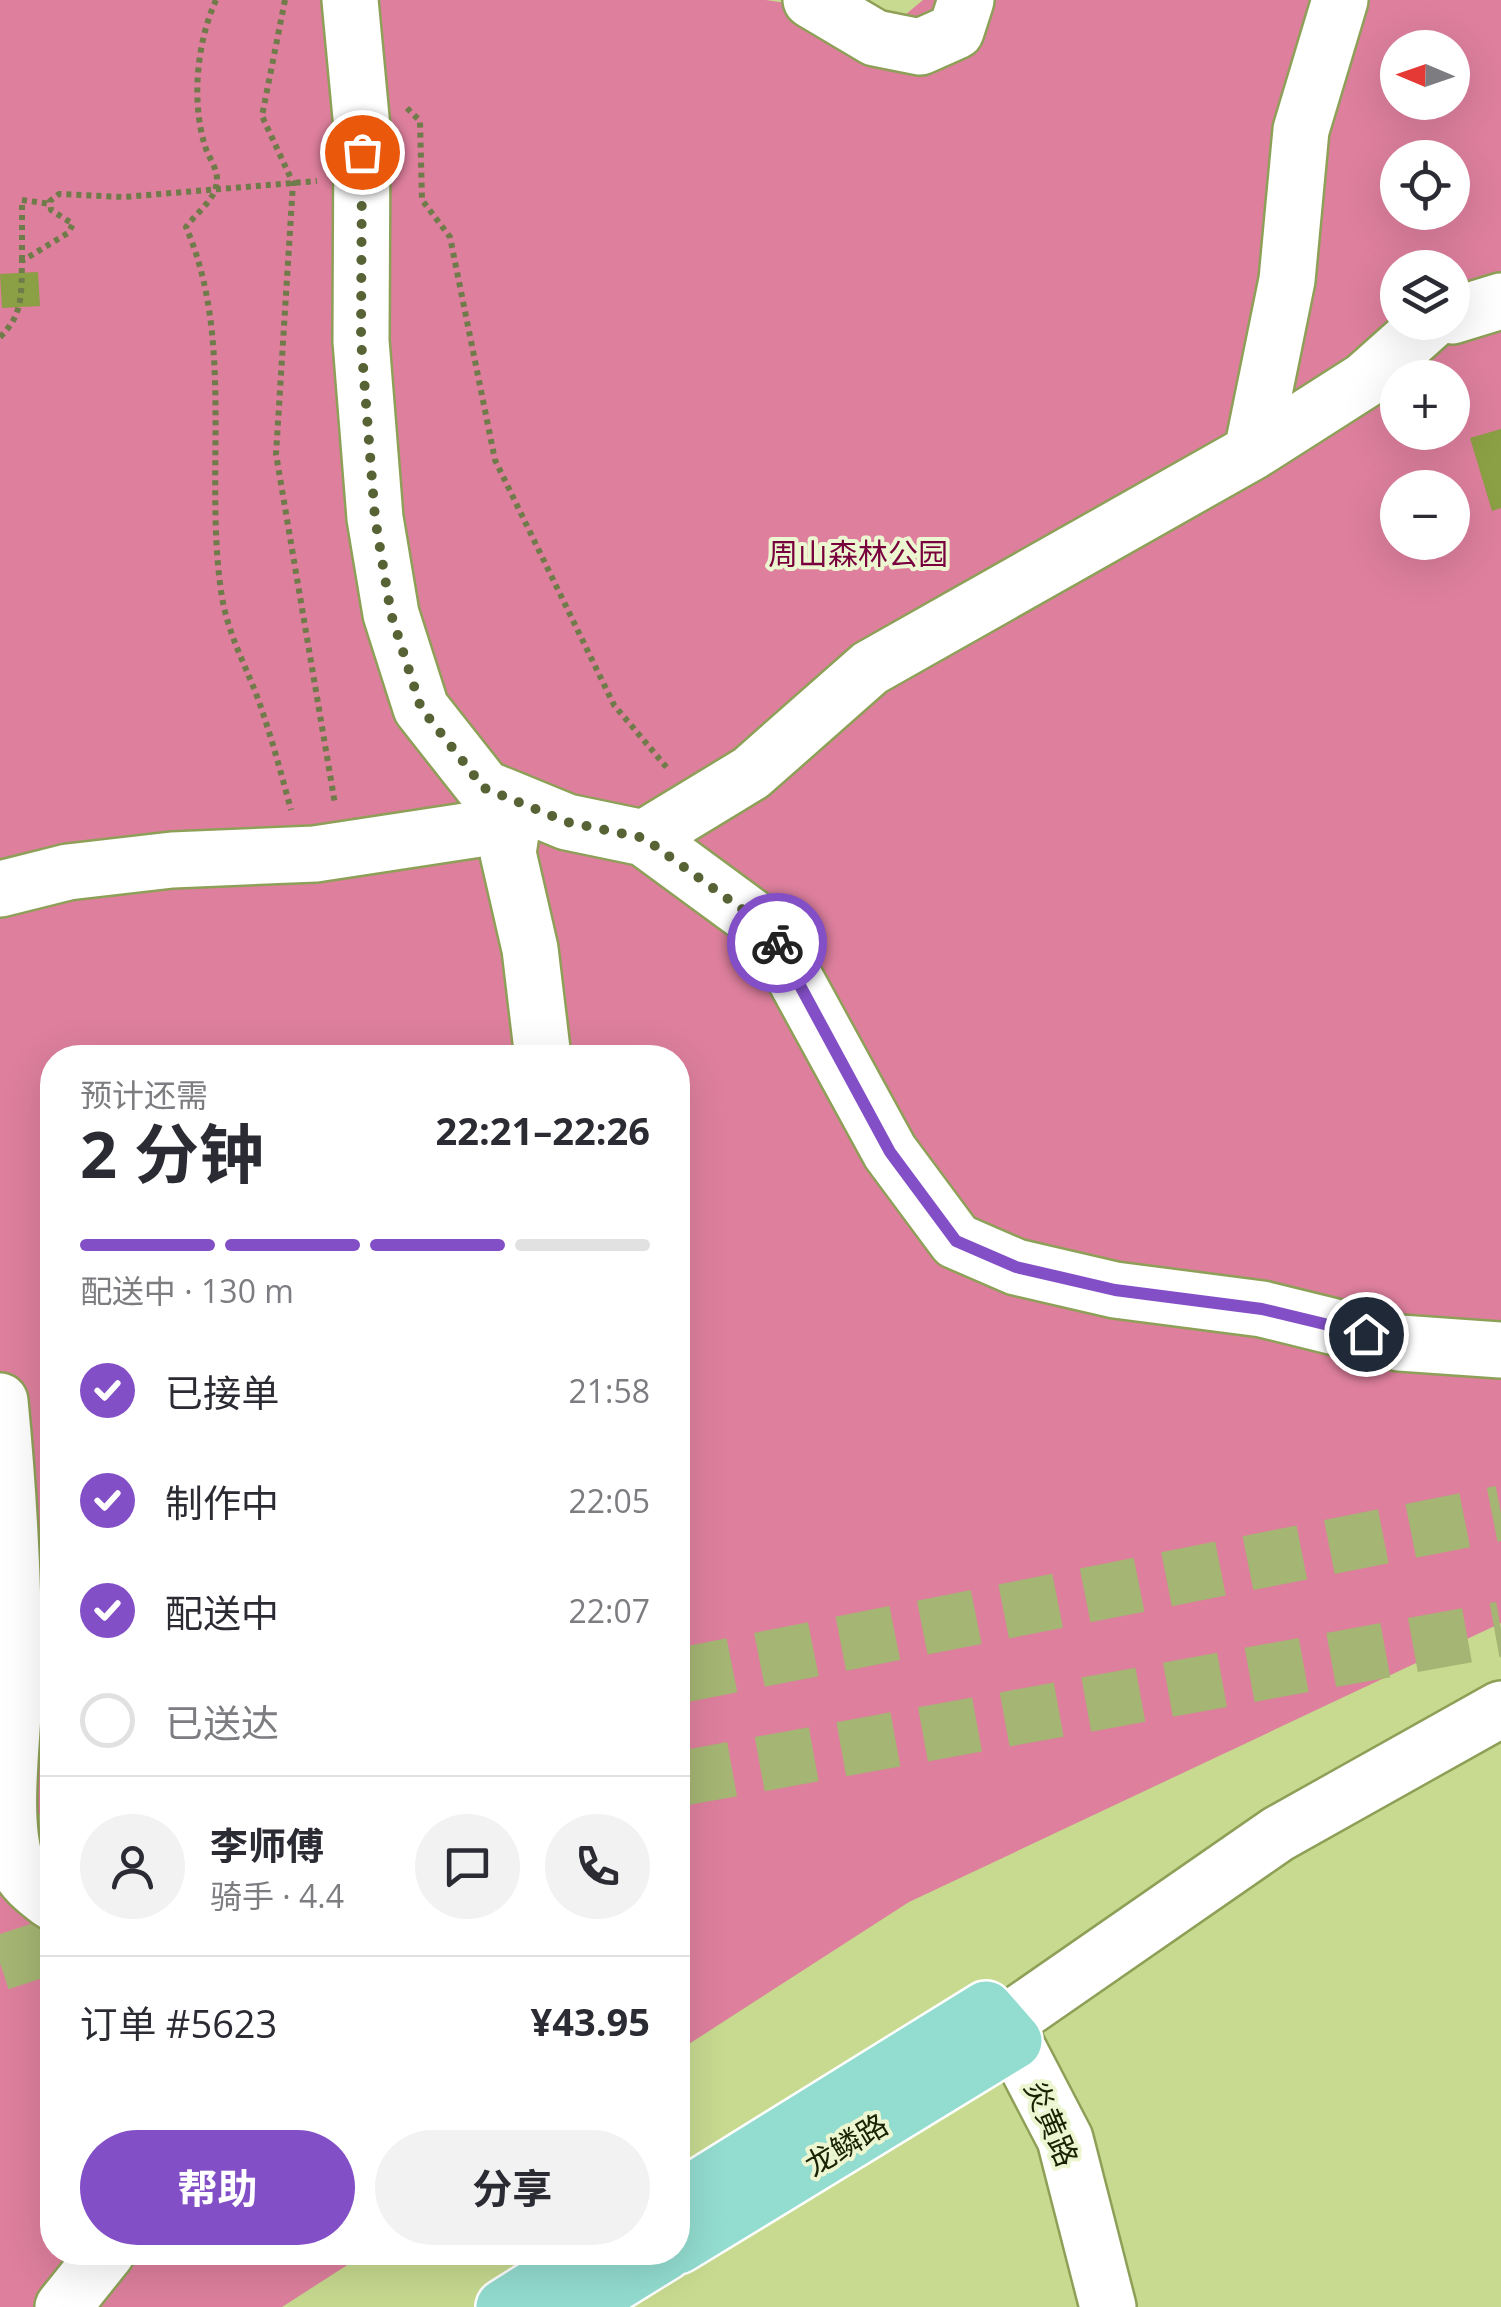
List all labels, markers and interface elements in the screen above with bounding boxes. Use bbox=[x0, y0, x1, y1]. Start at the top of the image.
north arrow bbox=[1380, 30, 1470, 120]
map controls bbox=[1380, 30, 1470, 560]
pin bbox=[320, 110, 405, 195]
icon: bag bbox=[335, 125, 390, 180]
button: locate bbox=[1380, 140, 1470, 230]
button: layers bbox=[1380, 250, 1470, 340]
button: + bbox=[1380, 360, 1470, 450]
button: − bbox=[1380, 470, 1470, 560]
park label: 周山森林公园 bbox=[768, 533, 948, 574]
courier bbox=[727, 893, 827, 993]
icon: bike bbox=[750, 916, 805, 971]
text: 预计还需 bbox=[80, 1073, 208, 1116]
text: 22:21–22:26 bbox=[436, 1104, 650, 1156]
text: 2 分钟 bbox=[80, 1109, 264, 1197]
text: 配送中 · 130 m bbox=[80, 1269, 294, 1312]
pin bbox=[1324, 1292, 1409, 1377]
icon: home bbox=[1339, 1307, 1394, 1362]
icon: check bbox=[80, 1363, 135, 1418]
text: 已接单 bbox=[165, 1366, 279, 1418]
text: 21:58 bbox=[568, 1369, 650, 1412]
icon: check bbox=[80, 1473, 135, 1528]
text: 制作中 bbox=[165, 1476, 279, 1528]
text: 22:05 bbox=[568, 1479, 650, 1522]
icon: check bbox=[80, 1583, 135, 1638]
text: 配送中 bbox=[165, 1586, 279, 1638]
text: 22:07 bbox=[568, 1589, 650, 1632]
text: 已送达 bbox=[165, 1696, 279, 1748]
button: person bbox=[80, 1814, 185, 1919]
button: chat bbox=[415, 1814, 520, 1919]
button: phone bbox=[545, 1814, 650, 1919]
text: 李师傅 bbox=[210, 1819, 324, 1871]
text: 骑手 · 4.4 bbox=[210, 1874, 344, 1917]
text: ¥43.95 bbox=[531, 1995, 650, 2047]
text: 订单 #5623 bbox=[80, 1997, 277, 2049]
street label: 炎黄路 bbox=[1016, 2074, 1088, 2172]
street label: 龙鳞路 bbox=[797, 2103, 895, 2185]
button: 帮助 bbox=[80, 2130, 355, 2245]
button: 分享 bbox=[375, 2130, 650, 2245]

